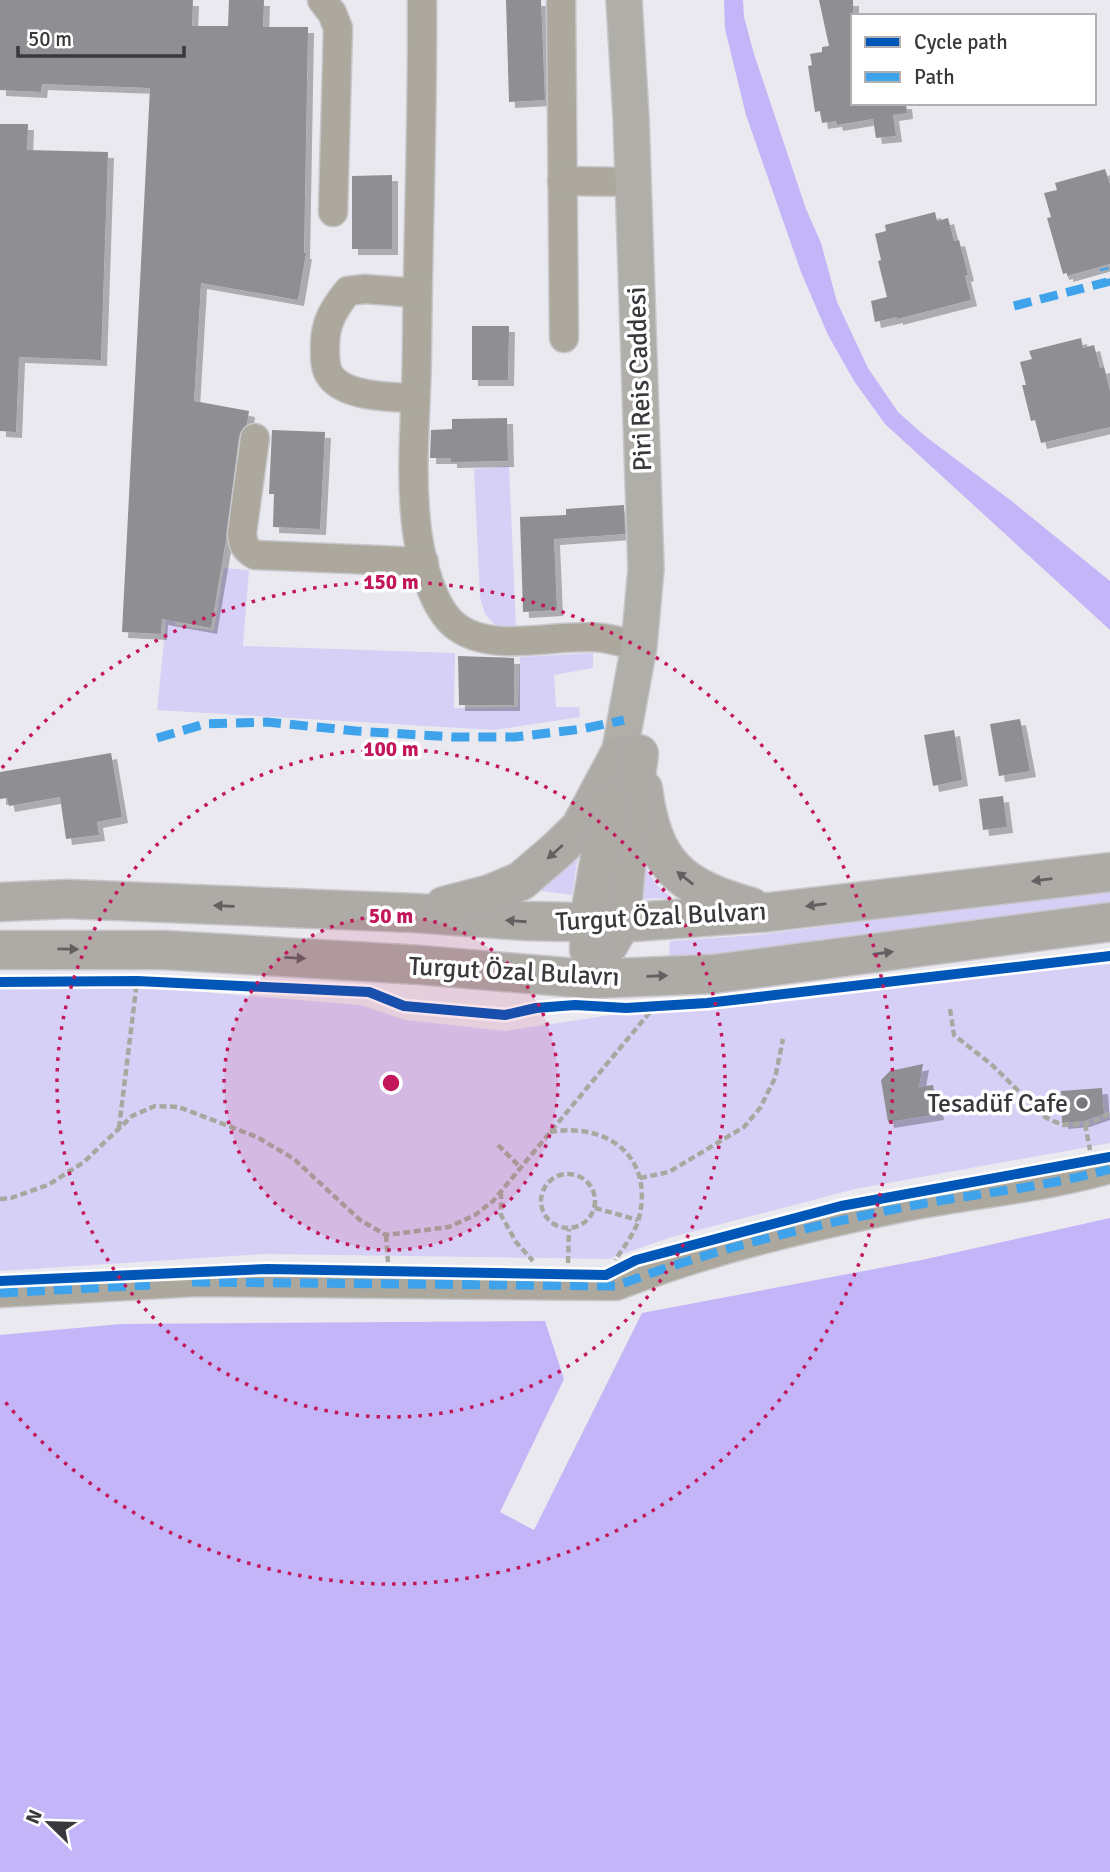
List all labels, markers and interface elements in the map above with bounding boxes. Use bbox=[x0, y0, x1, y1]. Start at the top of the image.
scale bar bbox=[18, 14, 184, 58]
legend bbox=[851, 14, 1096, 105]
text: 50 m bbox=[28, 26, 72, 52]
text: Cycle path bbox=[914, 29, 1008, 55]
text: Path bbox=[914, 64, 955, 90]
street label: Piri Reis Caddesi bbox=[621, 286, 659, 472]
text: 150 m bbox=[363, 569, 419, 595]
text: 100 m bbox=[363, 736, 419, 762]
one-way arrow bbox=[546, 844, 564, 860]
one-way arrow bbox=[676, 871, 694, 886]
one-way arrow bbox=[1031, 875, 1053, 886]
street label: Turgut Özal Bulvarı bbox=[555, 895, 767, 939]
one-way arrow bbox=[213, 900, 235, 911]
one-way arrow bbox=[805, 900, 827, 911]
text: 50 m bbox=[369, 903, 413, 929]
one-way arrow bbox=[505, 915, 527, 926]
one-way arrow bbox=[57, 943, 79, 955]
one-way arrow bbox=[873, 947, 895, 958]
street label: Turgut Özal Bulavrı bbox=[408, 950, 620, 994]
one-way arrow bbox=[285, 953, 307, 964]
one-way arrow bbox=[647, 971, 669, 982]
centre of rings bbox=[379, 1071, 403, 1095]
place label: Tesadüf Cafe bbox=[927, 1088, 1068, 1120]
marker: Tesadüf Cafe bbox=[1074, 1095, 1090, 1111]
north arrow bbox=[14, 1788, 84, 1858]
text: N bbox=[21, 1806, 48, 1828]

